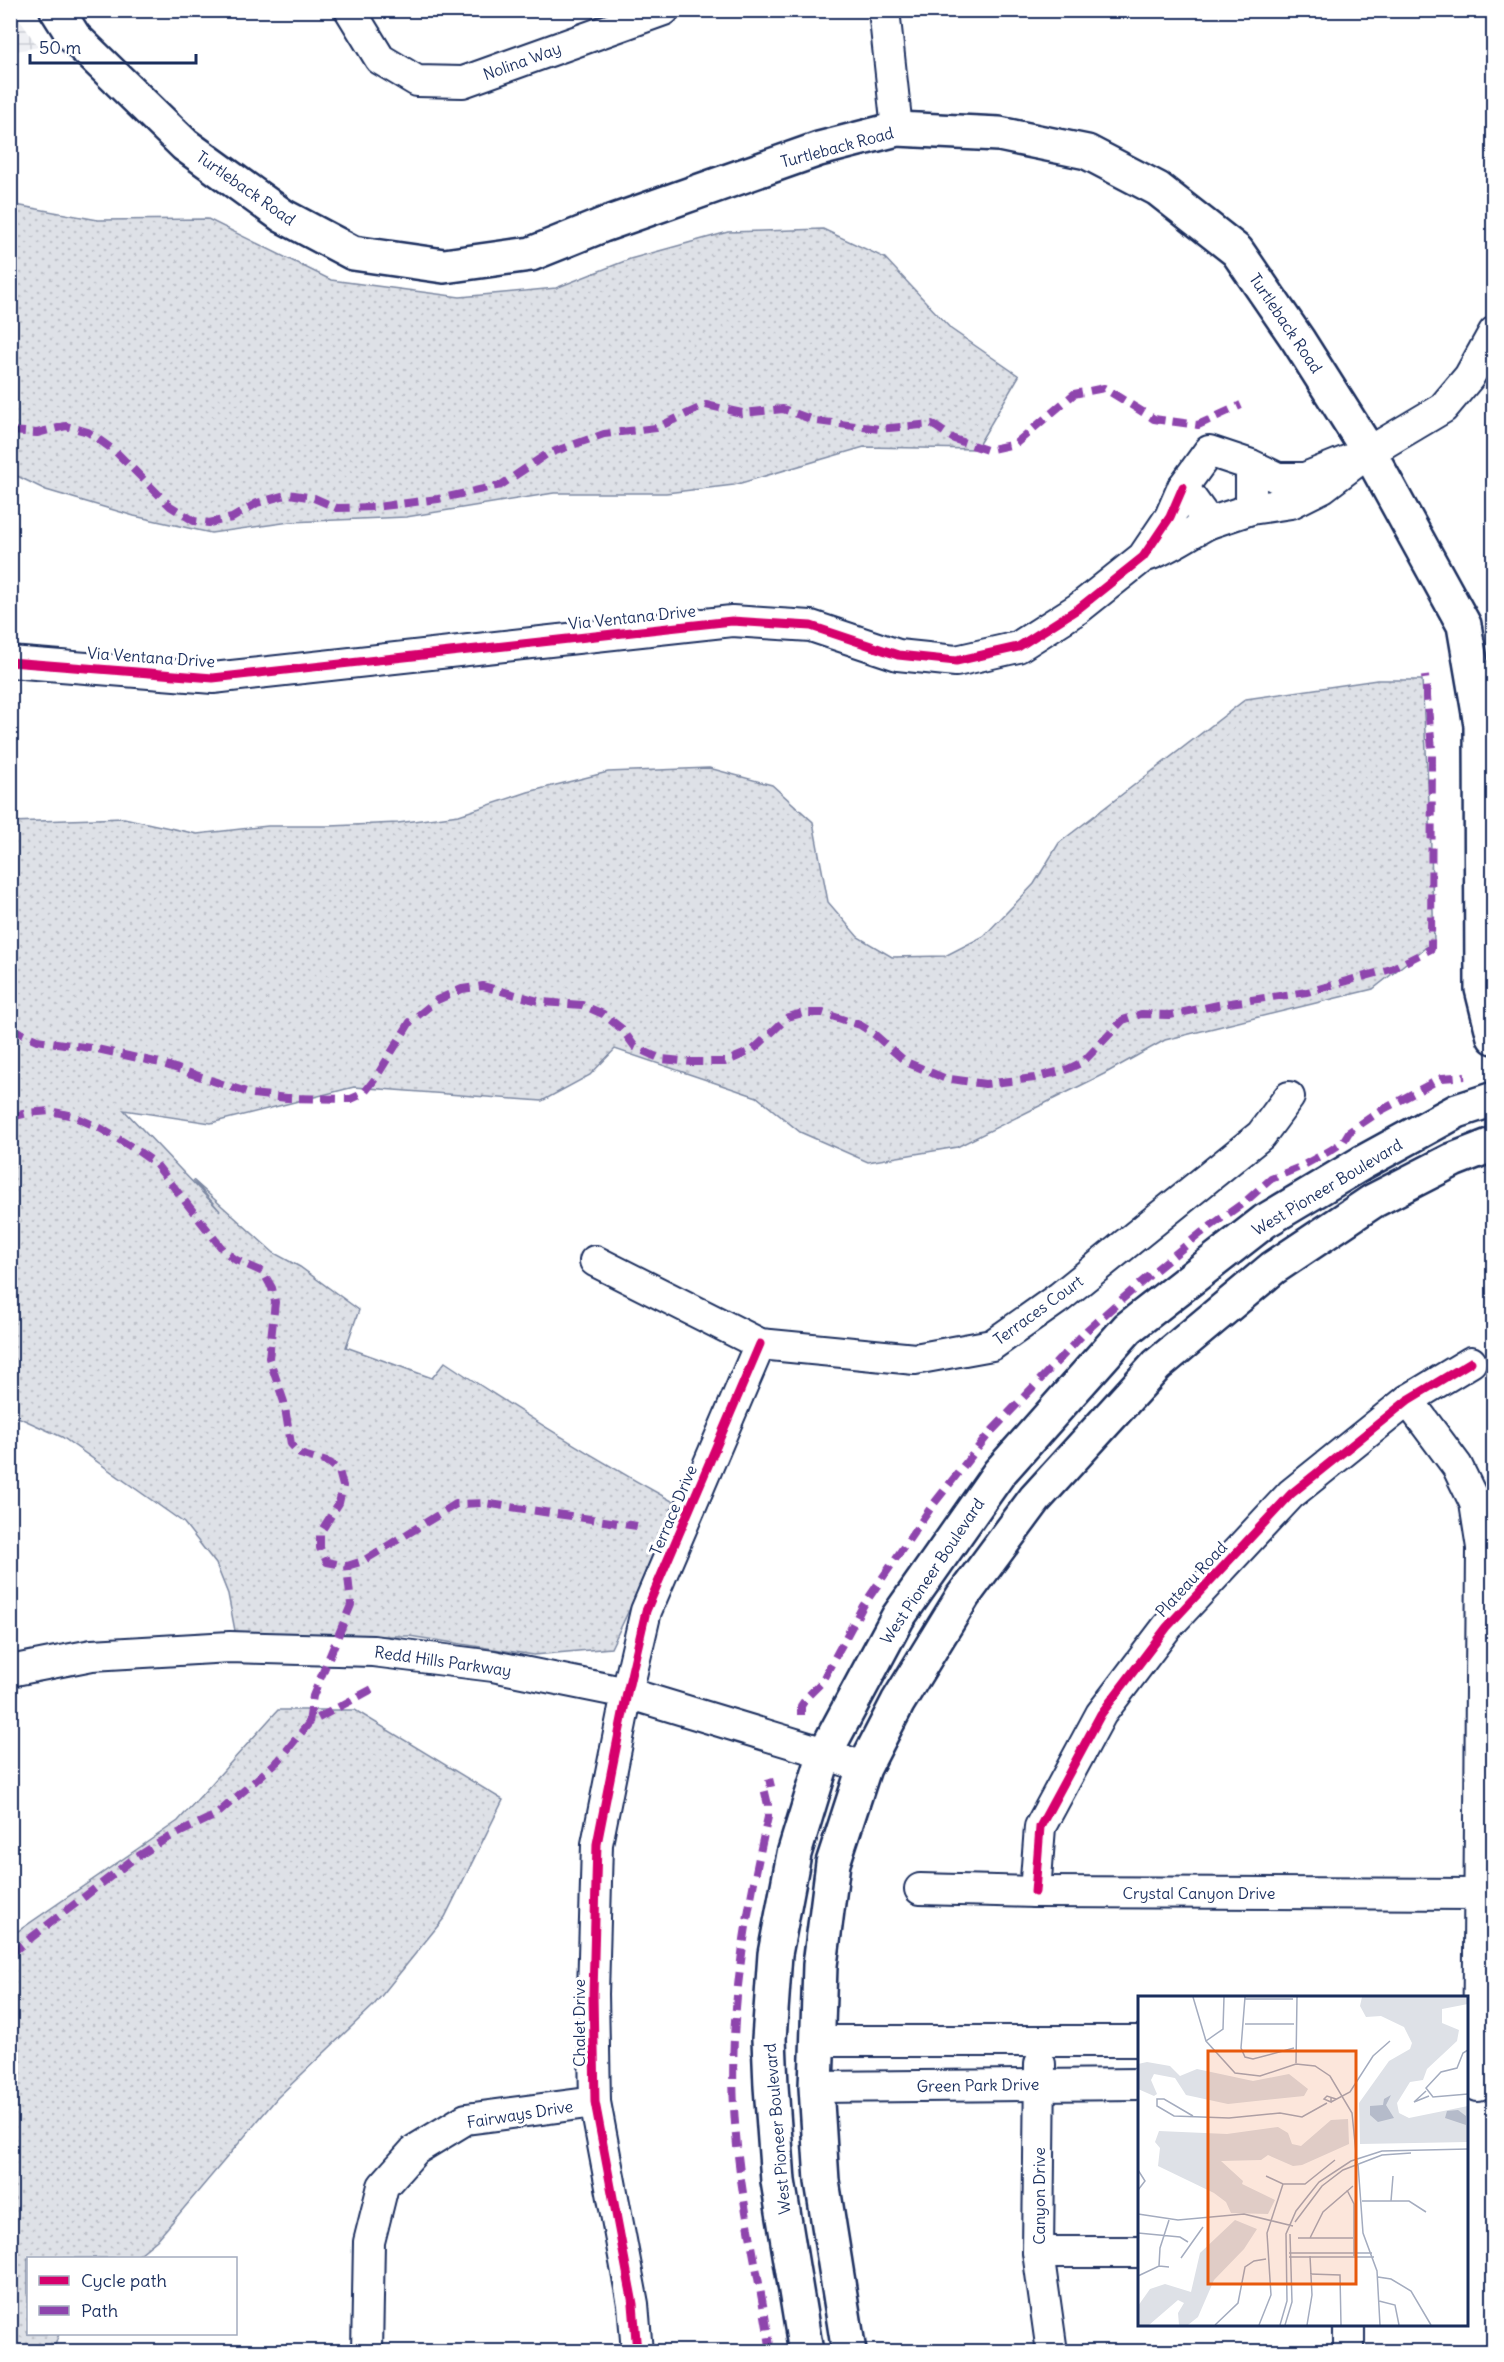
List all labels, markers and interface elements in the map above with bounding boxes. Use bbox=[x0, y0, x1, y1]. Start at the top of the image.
scale bar bbox=[30, 27, 196, 65]
text: 50 m bbox=[39, 36, 81, 59]
street label: Nolina Way bbox=[480, 38, 564, 84]
street label: Turtleback Road bbox=[778, 122, 896, 172]
street label: Turtleback Road bbox=[193, 146, 299, 230]
street label: Turtleback Road bbox=[1245, 269, 1327, 377]
street label: Via Ventana Drive bbox=[567, 600, 697, 634]
street label: Via Ventana Drive bbox=[86, 643, 216, 671]
street label: West Pioneer Boulevard bbox=[1248, 1134, 1406, 1240]
street label: Terraces Court bbox=[989, 1270, 1087, 1349]
street label: Terrace Drive bbox=[645, 1462, 701, 1558]
street label: West Pioneer Boulevard bbox=[876, 1494, 988, 1648]
street label: Plateau Road bbox=[1151, 1537, 1231, 1621]
street label: Redd Hills Parkway bbox=[373, 1641, 513, 1681]
street label: Crystal Canyon Drive bbox=[1123, 1883, 1275, 1903]
street label: Chalet Drive bbox=[569, 1979, 589, 2067]
inset map bbox=[1138, 1996, 1468, 2326]
street label: West Pioneer Boulevard bbox=[760, 2043, 794, 2215]
street label: Green Park Drive bbox=[917, 2074, 1039, 2096]
street label: Fairways Drive bbox=[465, 2096, 575, 2132]
street label: Canyon Drive bbox=[1029, 2147, 1049, 2245]
legend bbox=[27, 2257, 237, 2335]
text: Cycle path bbox=[81, 2269, 167, 2292]
text: Path bbox=[81, 2299, 118, 2322]

